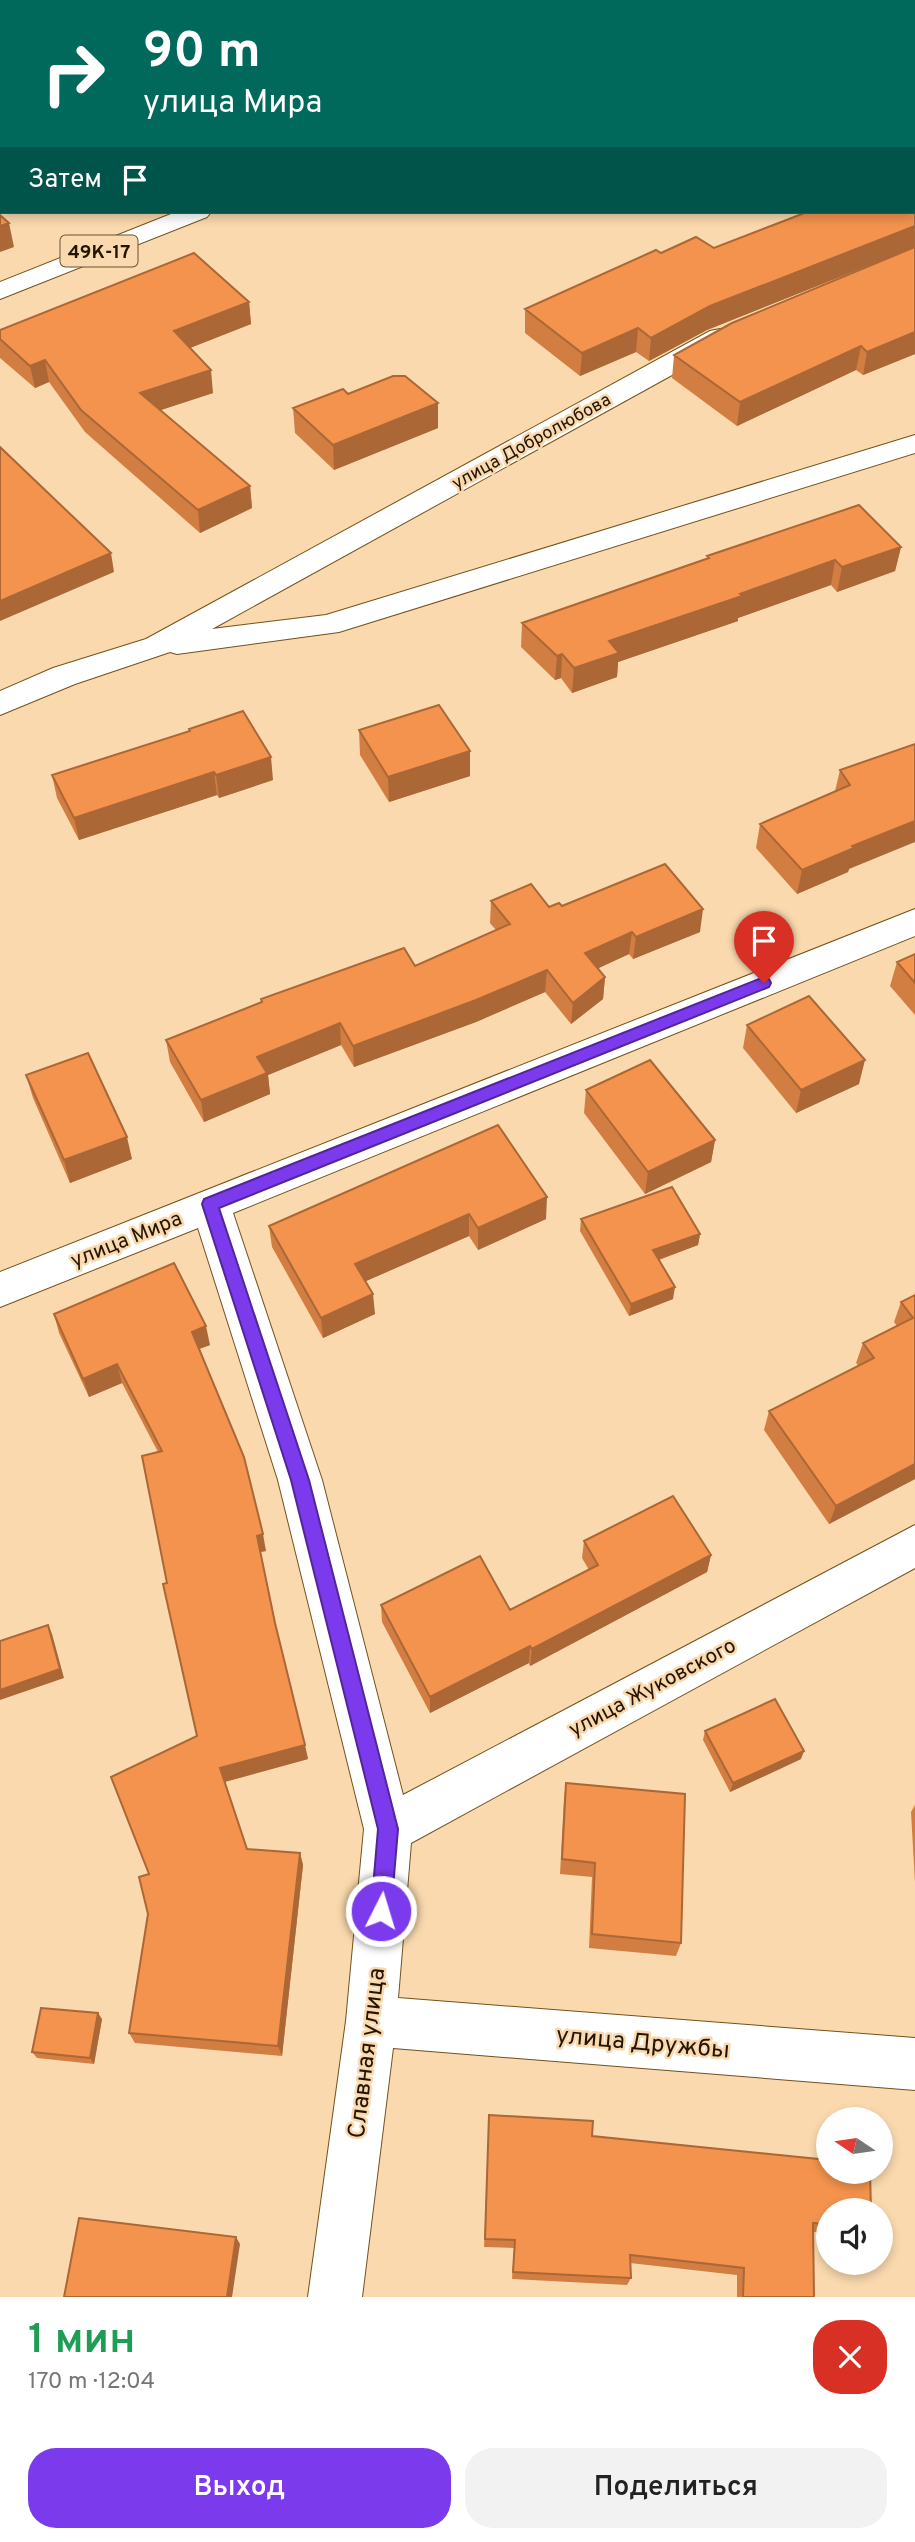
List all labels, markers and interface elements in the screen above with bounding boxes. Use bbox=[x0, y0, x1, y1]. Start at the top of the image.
text: 90 m bbox=[143, 23, 261, 85]
icon: right bbox=[28, 28, 119, 119]
text: улица Мира bbox=[143, 84, 322, 124]
icon: arrive bbox=[116, 161, 154, 199]
text: Затем bbox=[28, 164, 102, 197]
road number: 49К-17 bbox=[60, 235, 138, 266]
street label: улица Добролюбова bbox=[448, 389, 615, 496]
pin bbox=[734, 911, 794, 983]
icon: arrive bbox=[745, 922, 783, 960]
street label: улица Мира bbox=[67, 1206, 186, 1275]
street label: улица Жуковского bbox=[564, 1633, 741, 1744]
position arrow bbox=[344, 1874, 418, 1948]
street label: Славная улица bbox=[343, 1966, 393, 2140]
street label: улица Дружбы bbox=[555, 2021, 731, 2067]
north arrow bbox=[816, 2107, 892, 2184]
map controls bbox=[816, 2107, 893, 2275]
button: sound bbox=[816, 2198, 893, 2275]
text: 1 мин bbox=[28, 2315, 135, 2368]
button: close bbox=[813, 2320, 887, 2394]
text: 170 m · 12:04 bbox=[28, 2368, 155, 2397]
button: Выход bbox=[28, 2448, 451, 2528]
button: Поделиться bbox=[465, 2448, 887, 2528]

